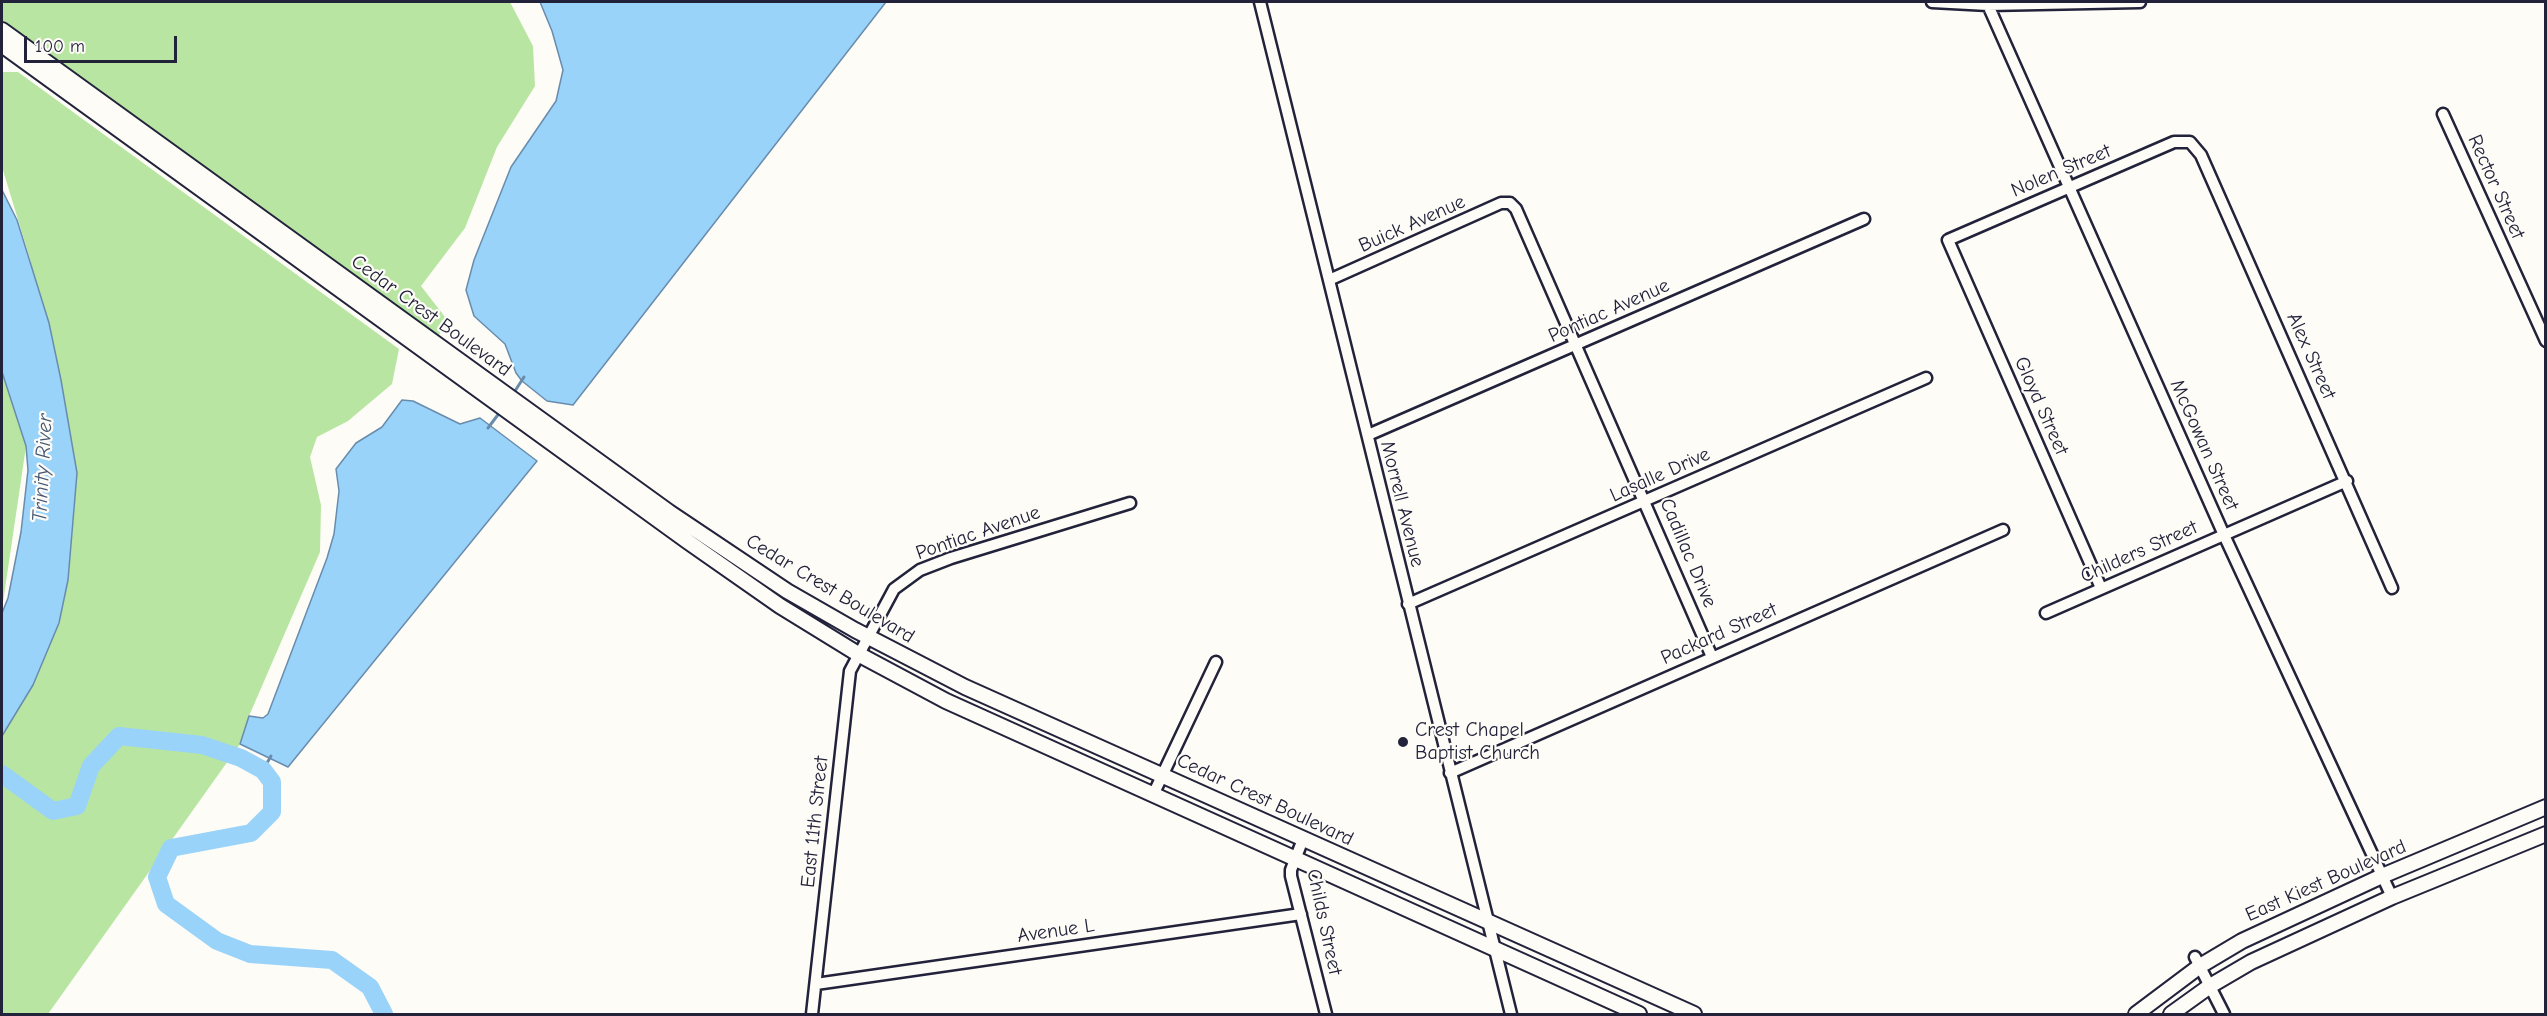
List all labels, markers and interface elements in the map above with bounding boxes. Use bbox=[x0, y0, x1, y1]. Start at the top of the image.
scale bar bbox=[27, 24, 180, 62]
text: 100 m bbox=[35, 36, 85, 57]
street label: Rector Street bbox=[2462, 131, 2530, 243]
street label: Nolen Street bbox=[2008, 139, 2114, 203]
street label: Buick Avenue bbox=[1355, 190, 1469, 258]
street label: Cedar Crest Boulevard bbox=[346, 250, 516, 382]
street label: Pontiac Avenue bbox=[1545, 274, 1673, 348]
street label: Alex Street bbox=[2281, 309, 2341, 403]
street label: Gloyd Street bbox=[2009, 353, 2073, 459]
street label: McGowan Street bbox=[2164, 376, 2244, 514]
water label: Trinity River bbox=[28, 413, 58, 523]
street label: Morrell Avenue bbox=[1375, 438, 1429, 570]
street label: Lasalle Drive bbox=[1606, 442, 1714, 508]
street label: Cadillac Drive bbox=[1654, 495, 1722, 611]
street label: Pontiac Avenue bbox=[913, 501, 1043, 565]
street label: Childers Street bbox=[2077, 516, 2201, 588]
street label: Cedar Crest Boulevard bbox=[741, 529, 919, 649]
street label: Packard Street bbox=[1657, 598, 1781, 670]
place label: Crest Chapel Baptist Church bbox=[1415, 718, 1540, 765]
marker: Crest Chapel Baptist Church bbox=[1396, 735, 1410, 749]
street label: Cedar Crest Boulevard bbox=[1173, 749, 1357, 851]
street label: East 11th Street bbox=[796, 755, 834, 889]
street label: East Kiest Boulevard bbox=[2242, 835, 2410, 927]
street label: Childs Street bbox=[1301, 867, 1347, 977]
street label: Avenue L bbox=[1016, 914, 1096, 948]

